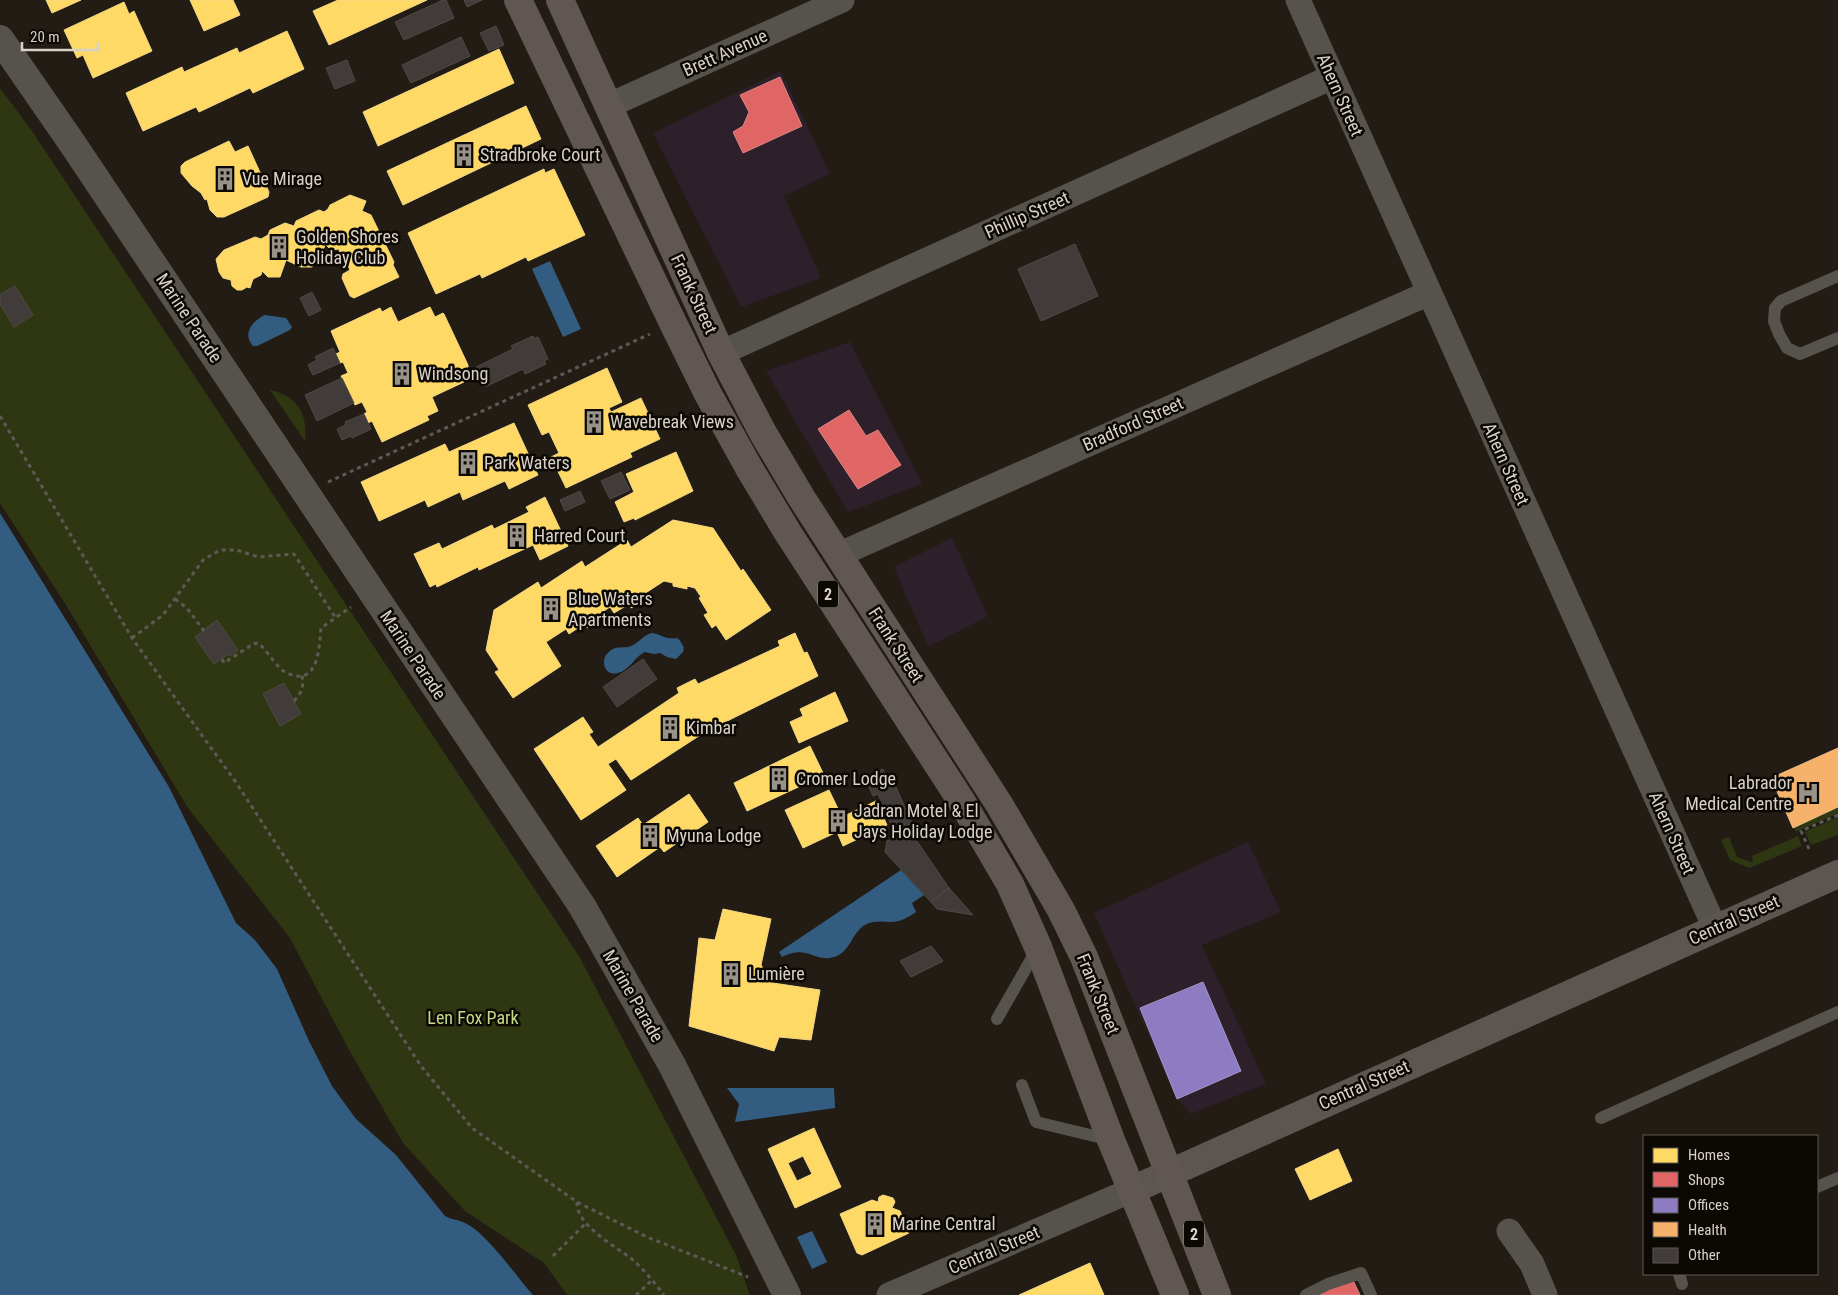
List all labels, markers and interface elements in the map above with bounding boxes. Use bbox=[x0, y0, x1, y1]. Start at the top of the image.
scale bar bbox=[22, 20, 99, 52]
street label: Brett Avenue bbox=[679, 25, 770, 80]
text: 20 m bbox=[30, 28, 60, 46]
street label: Ahern Street bbox=[1313, 50, 1368, 139]
building icon: Stradbroke Court bbox=[451, 142, 477, 168]
place label: Stradbroke Court bbox=[480, 144, 600, 165]
building icon: Vue Mirage bbox=[212, 166, 238, 192]
place label: Vue Mirage bbox=[242, 168, 322, 189]
street label: Phillip Street bbox=[981, 187, 1072, 243]
place label: Golden Shores Holiday Club bbox=[296, 226, 399, 268]
building icon: Golden Shores Holiday Club bbox=[266, 234, 292, 260]
street label: Frank Street bbox=[667, 251, 722, 337]
street label: Marine Parade bbox=[152, 269, 227, 366]
building icon: Windsong bbox=[389, 361, 415, 387]
place label: Windsong bbox=[418, 363, 488, 384]
street label: Bradford Street bbox=[1079, 392, 1186, 455]
building icon: Wavebreak Views bbox=[581, 409, 607, 435]
place label: Wavebreak Views bbox=[610, 411, 734, 432]
street label: Ahern Street bbox=[1479, 419, 1534, 508]
building icon: Park Waters bbox=[455, 450, 481, 476]
place label: Park Waters bbox=[484, 452, 570, 473]
building icon: Harred Court bbox=[504, 523, 530, 549]
place label: Harred Court bbox=[534, 525, 625, 546]
road number: 2 bbox=[818, 580, 838, 608]
place label: Blue Waters Apartments bbox=[568, 588, 653, 630]
building icon: Blue Waters Apartments bbox=[538, 596, 564, 622]
street label: Frank Street bbox=[864, 603, 928, 686]
street label: Marine Parade bbox=[376, 606, 451, 703]
building icon: Kimbar bbox=[657, 715, 683, 741]
place label: Kimbar bbox=[686, 717, 737, 738]
building icon: Cromer Lodge bbox=[766, 766, 792, 792]
place label: Cromer Lodge bbox=[796, 768, 896, 789]
place label: Labrador Medical Centre bbox=[1685, 772, 1793, 814]
hospital icon: Labrador Medical Centre bbox=[1795, 780, 1821, 806]
street label: Ahern Street bbox=[1645, 788, 1700, 877]
place label: Jadran Motel & El Jays Holiday Lodge bbox=[854, 800, 992, 842]
building icon: Jadran Motel & El Jays Holiday Lodge bbox=[825, 808, 851, 834]
building icon: Myuna Lodge bbox=[637, 823, 663, 849]
place label: Myuna Lodge bbox=[666, 825, 761, 846]
street label: Central Street bbox=[1685, 890, 1782, 949]
street label: Marine Parade bbox=[599, 946, 668, 1045]
street label: Frank Street bbox=[1073, 950, 1124, 1037]
building icon: Lumière bbox=[718, 961, 744, 987]
place label: Lumière bbox=[748, 963, 805, 984]
park label: Len Fox Park bbox=[427, 1007, 519, 1028]
street label: Central Street bbox=[1315, 1055, 1412, 1114]
legend bbox=[1643, 1135, 1818, 1275]
text: Homes bbox=[1688, 1146, 1730, 1164]
text: Shops bbox=[1688, 1171, 1725, 1189]
text: Offices bbox=[1688, 1196, 1729, 1214]
building icon: Marine Central bbox=[862, 1211, 888, 1237]
place label: Marine Central bbox=[892, 1213, 996, 1234]
road number: 2 bbox=[1184, 1220, 1204, 1248]
street label: Central Street bbox=[945, 1221, 1043, 1278]
text: Health bbox=[1688, 1221, 1727, 1239]
text: Other bbox=[1688, 1246, 1721, 1264]

